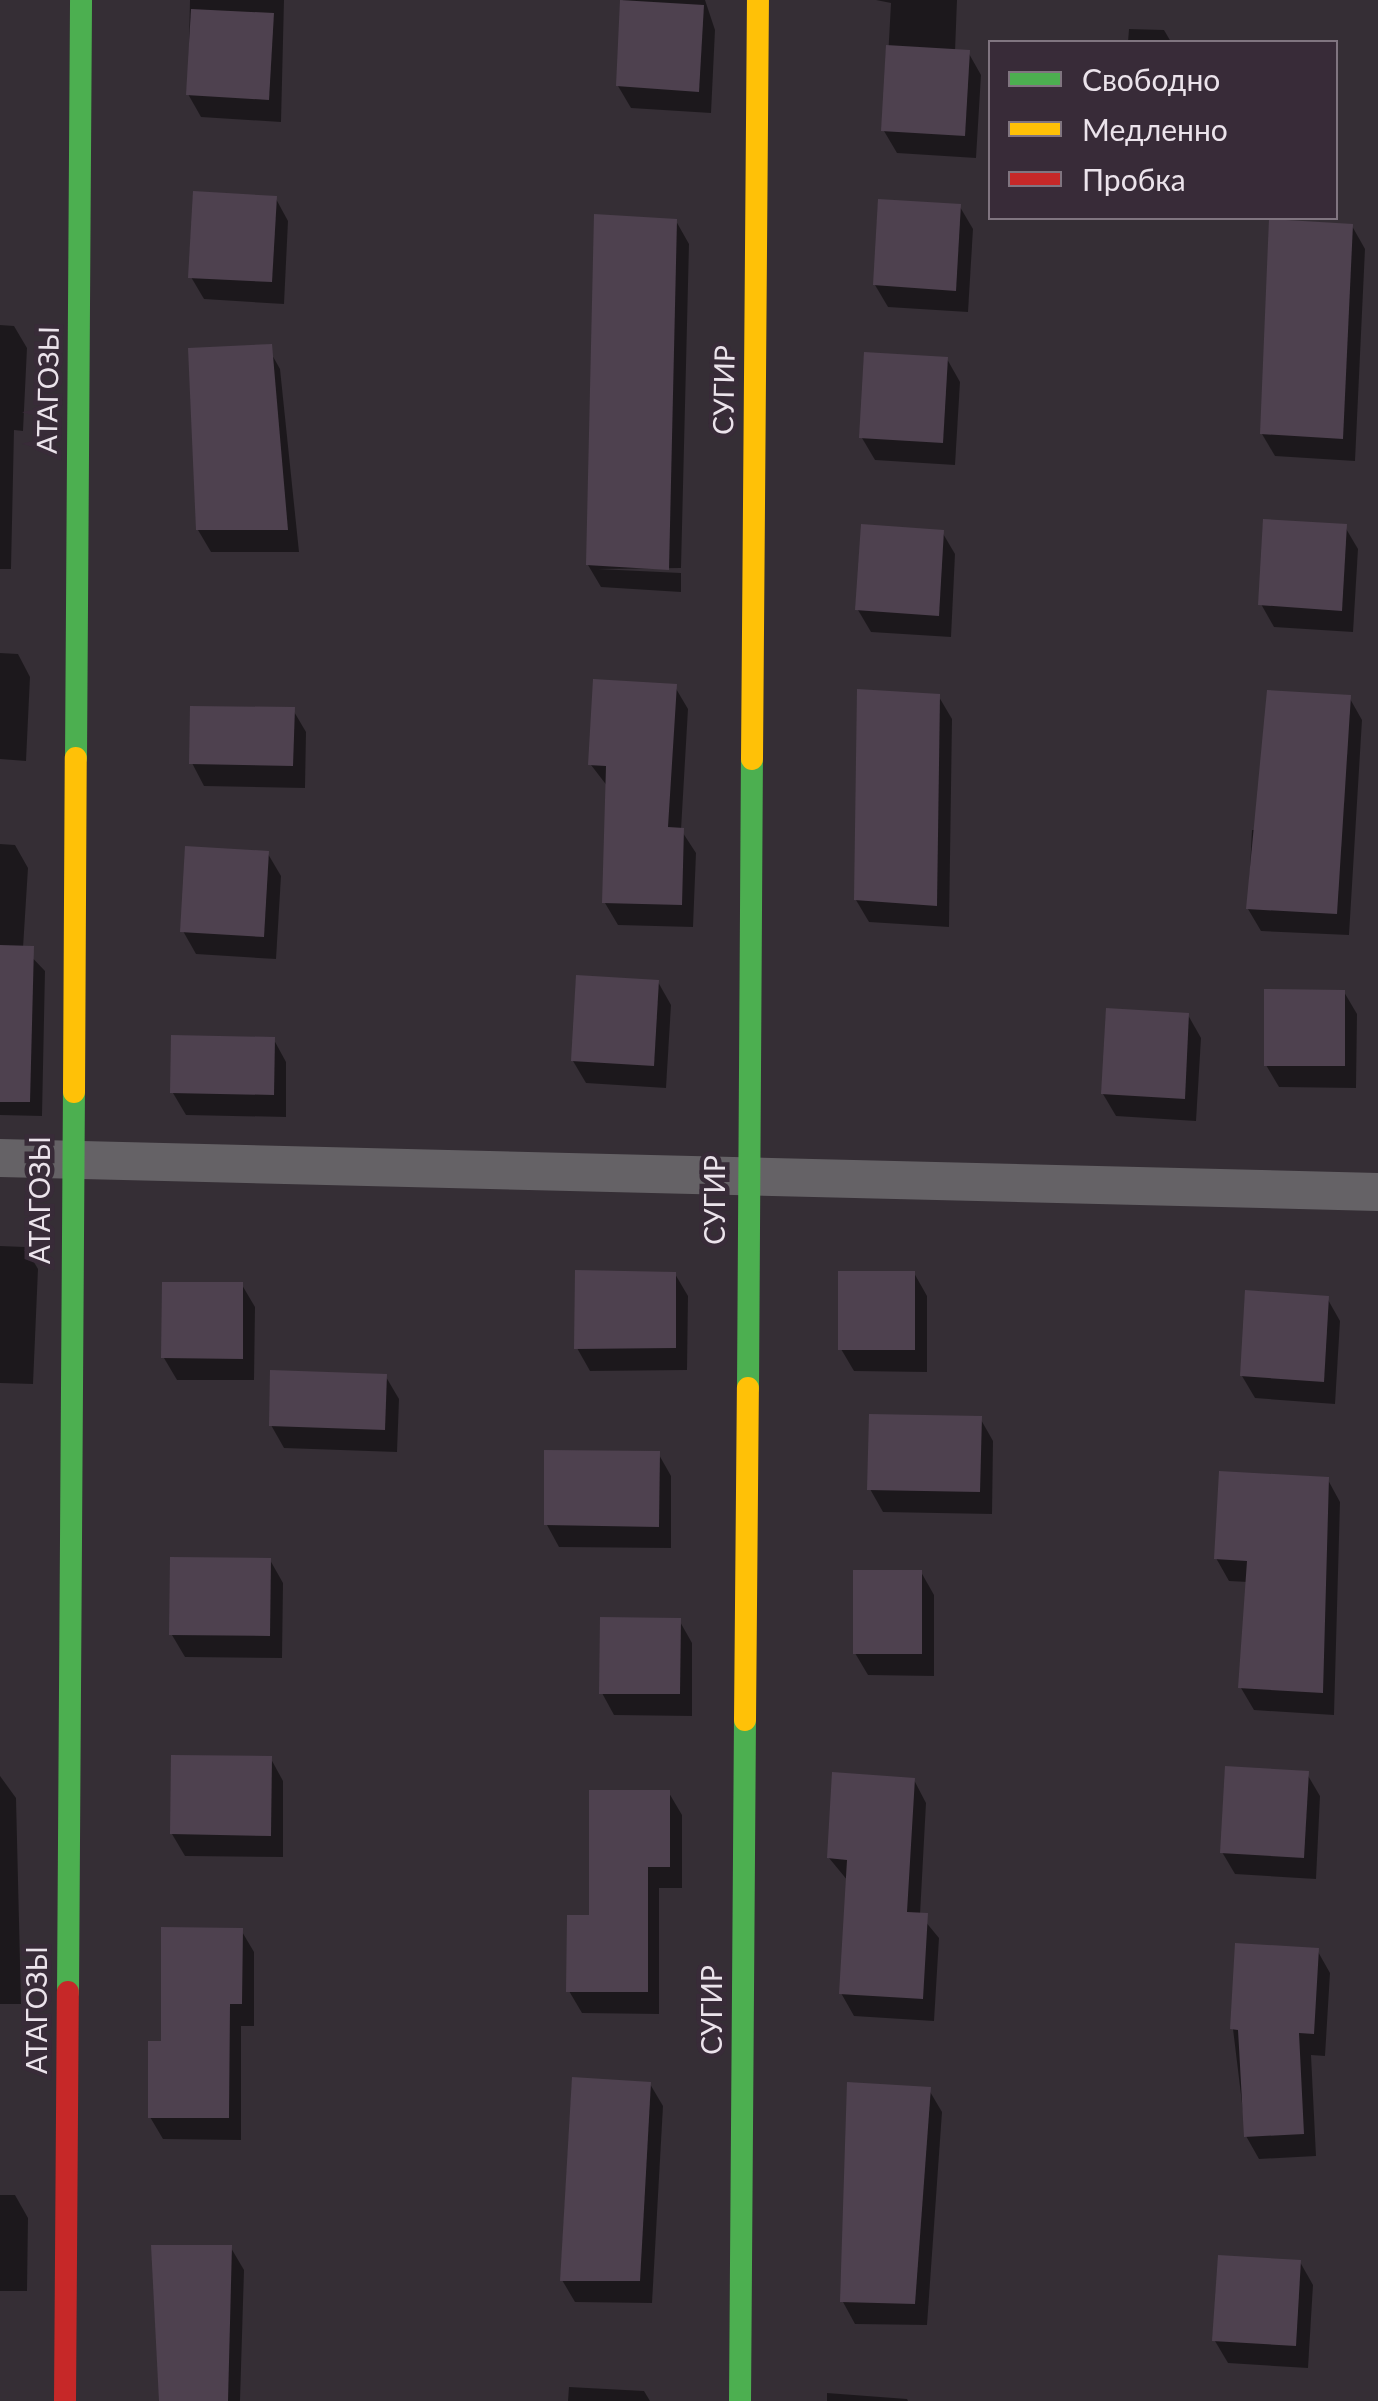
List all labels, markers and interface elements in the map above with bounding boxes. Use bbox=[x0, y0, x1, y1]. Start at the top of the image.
legend bbox=[988, 40, 1338, 220]
text: Свободно bbox=[1082, 61, 1220, 97]
text: Медленно bbox=[1082, 111, 1228, 147]
text: Пробка bbox=[1082, 161, 1186, 197]
street label: АТАГОЗЫ bbox=[29, 326, 65, 454]
street label: СУГИР bbox=[705, 345, 741, 435]
street label: АТАГОЗЫ bbox=[22, 1136, 56, 1264]
street label: СУГИР bbox=[697, 1155, 731, 1245]
street label: АТАГОЗЫ bbox=[19, 1946, 53, 2074]
street label: СУГИР bbox=[694, 1965, 728, 2055]

